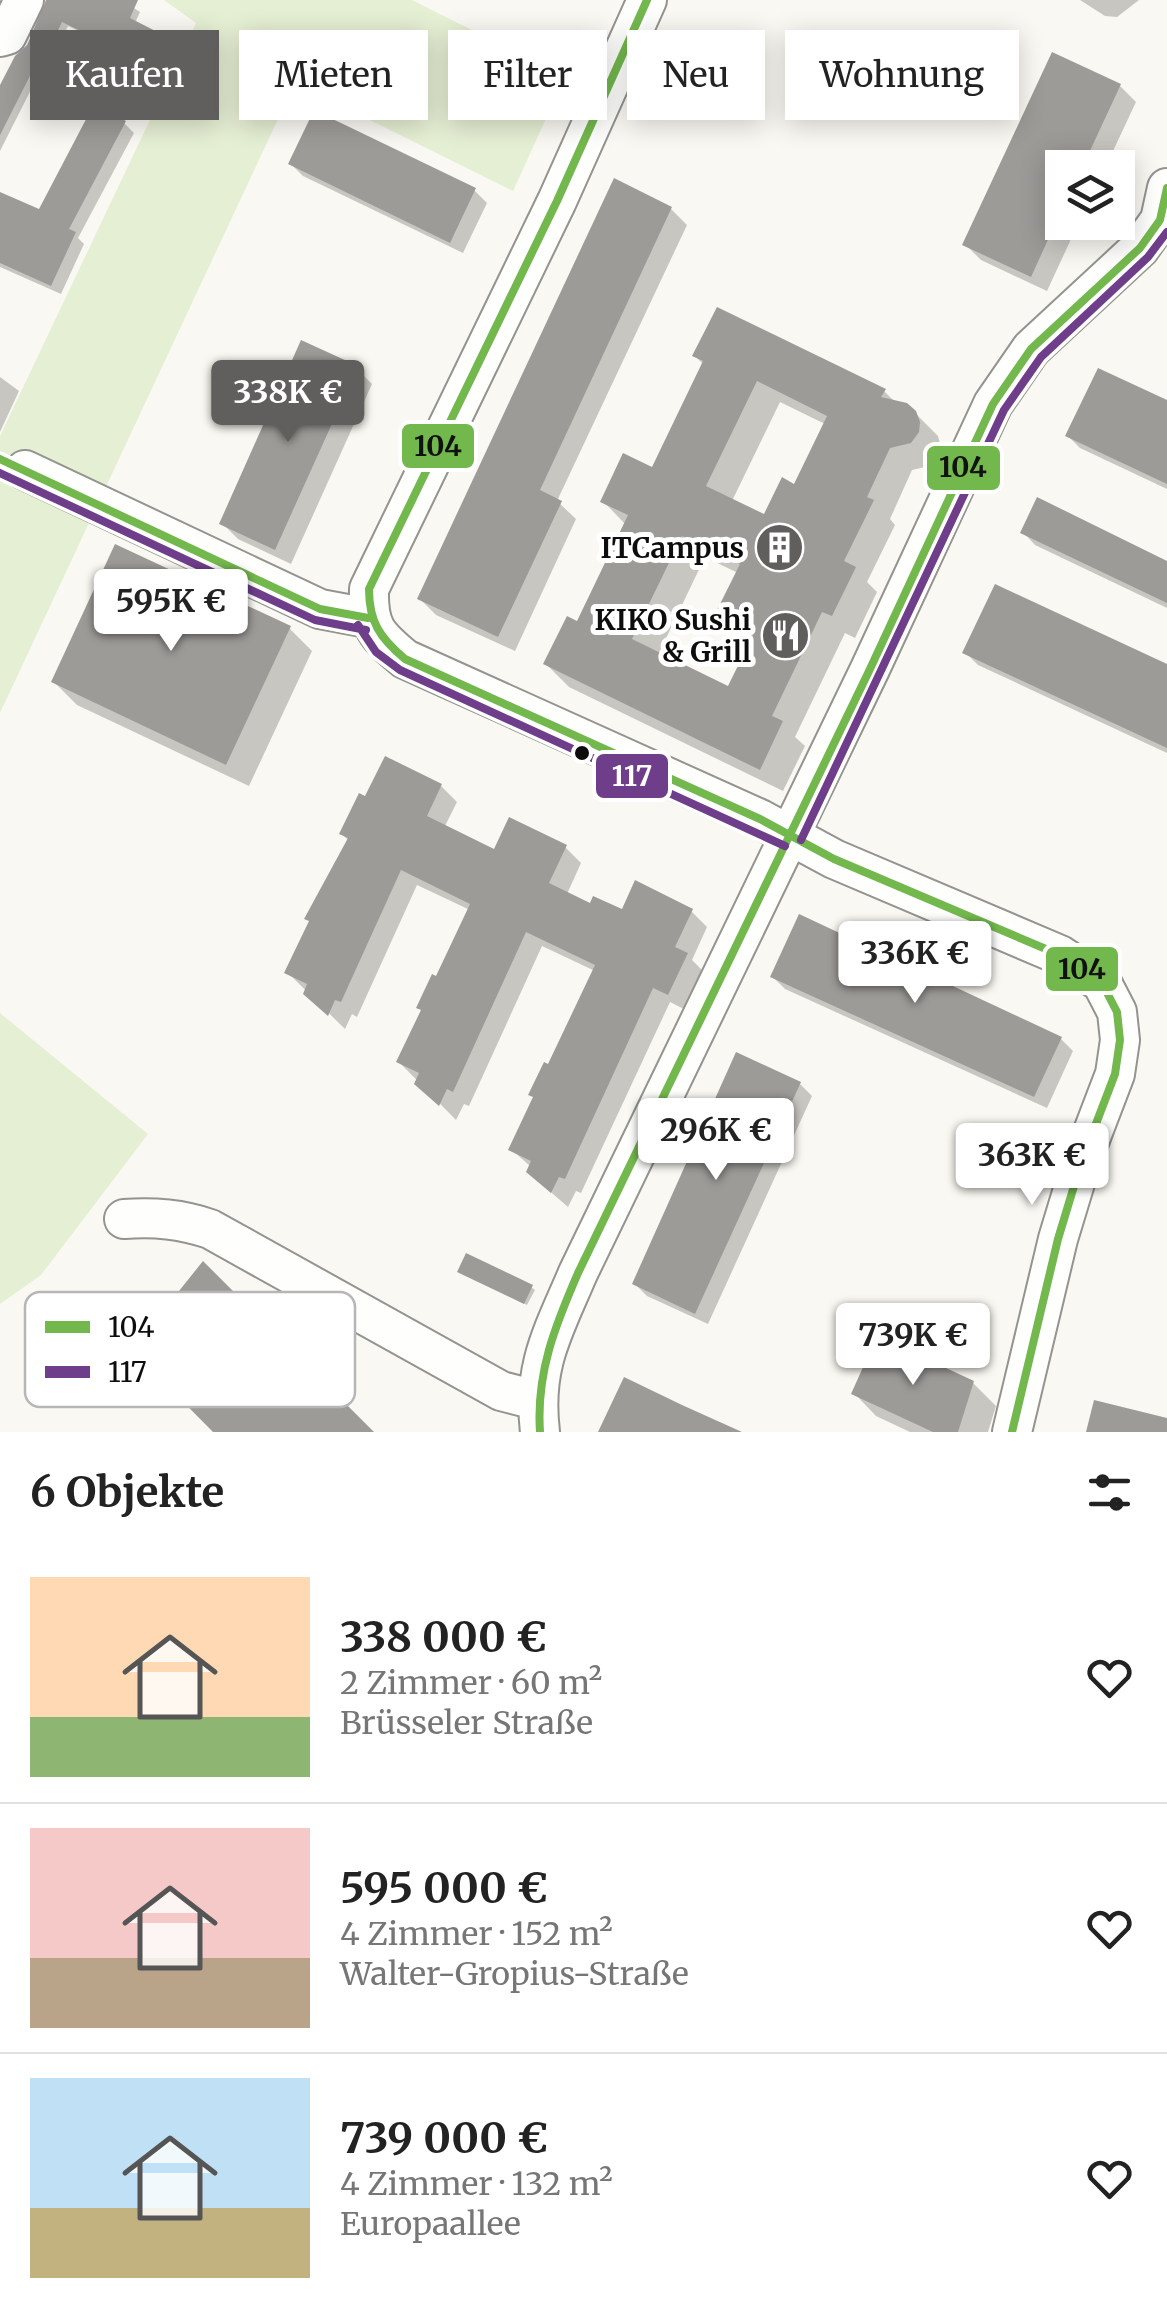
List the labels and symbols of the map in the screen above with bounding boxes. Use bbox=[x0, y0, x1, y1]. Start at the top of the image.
pin: 338K € bbox=[207, 360, 369, 445]
line badge: 104 bbox=[400, 422, 476, 470]
text: 104 bbox=[414, 428, 462, 464]
line badge: 104 bbox=[925, 444, 1002, 492]
text: 104 bbox=[939, 449, 987, 485]
building icon: ITCampus bbox=[753, 522, 805, 574]
place label: ITCampus bbox=[601, 530, 744, 566]
pin: 595K € bbox=[90, 569, 252, 654]
place label: KIKO Sushi & Grill bbox=[595, 602, 751, 670]
restaurant icon: KIKO Sushi & Grill bbox=[760, 610, 812, 662]
unlabelled marker bbox=[572, 743, 592, 763]
line badge: 117 bbox=[594, 752, 670, 800]
text: 117 bbox=[612, 758, 652, 794]
pin: 336K € bbox=[834, 921, 996, 1006]
line badge: 104 bbox=[1044, 945, 1120, 993]
text: 104 bbox=[1058, 951, 1106, 987]
pin: 296K € bbox=[635, 1098, 797, 1183]
pin: 363K € bbox=[951, 1123, 1113, 1208]
legend bbox=[25, 1292, 355, 1407]
pin: 739K € bbox=[832, 1303, 994, 1388]
text: 104 bbox=[108, 1309, 154, 1345]
text: 117 bbox=[108, 1354, 147, 1390]

